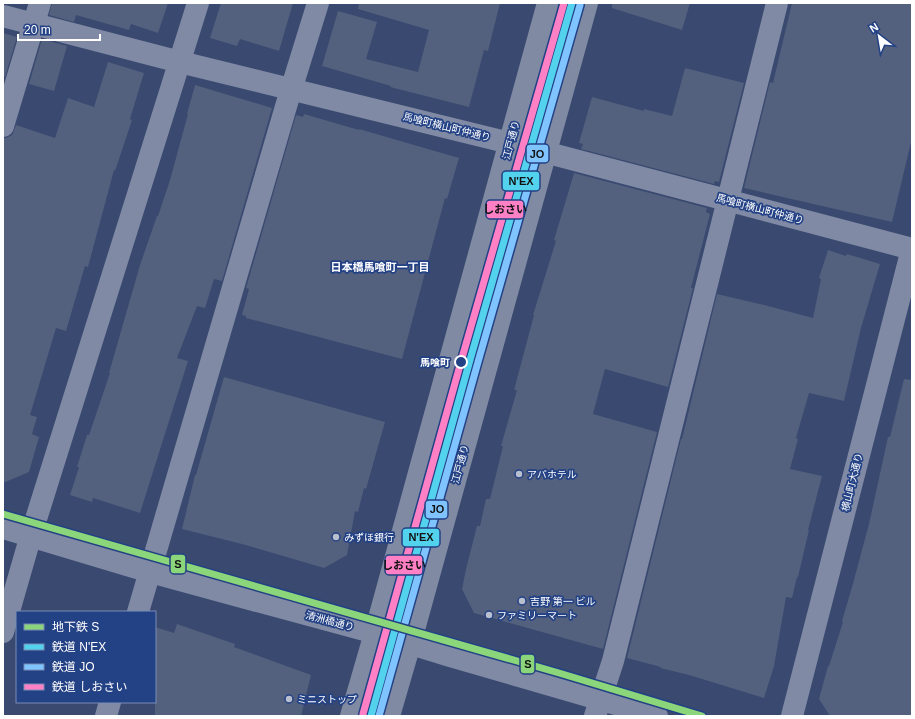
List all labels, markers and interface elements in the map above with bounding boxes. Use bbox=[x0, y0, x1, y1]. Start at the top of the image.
scale bar bbox=[18, 16, 100, 42]
north arrow bbox=[859, 16, 899, 56]
text: N bbox=[867, 20, 880, 35]
text: 20 m bbox=[24, 23, 51, 37]
street label: 馬喰町横山町仲通り bbox=[402, 111, 492, 143]
street label: 江戸通り bbox=[501, 119, 521, 161]
line badge: JO bbox=[526, 144, 549, 163]
text: JO bbox=[530, 148, 545, 160]
line badge: N'EX bbox=[502, 171, 540, 191]
text: N'EX bbox=[508, 175, 534, 187]
street label: 馬喰町横山町仲通り bbox=[715, 192, 805, 226]
line badge: しおさい bbox=[486, 200, 524, 219]
text: しおさい bbox=[483, 203, 527, 215]
district label: 日本橋馬喰町一丁目 bbox=[331, 261, 430, 273]
marker: 馬喰町 bbox=[454, 355, 468, 369]
place label: 馬喰町 bbox=[420, 357, 450, 368]
street label: 江戸通り bbox=[450, 443, 470, 485]
street label: 横山町大通り bbox=[839, 452, 865, 512]
marker: アパホテル bbox=[514, 469, 524, 479]
place label: アパホテル bbox=[527, 469, 577, 480]
line badge: JO bbox=[425, 500, 448, 519]
text: JO bbox=[430, 503, 445, 515]
line badge: N'EX bbox=[402, 528, 440, 547]
text: N'EX bbox=[408, 531, 434, 543]
marker: みずほ銀行 bbox=[331, 532, 341, 542]
place label: みずほ銀行 bbox=[344, 532, 394, 543]
line badge: S bbox=[170, 554, 186, 574]
line badge: しおさい bbox=[385, 555, 423, 575]
text: S bbox=[174, 558, 182, 570]
text: しおさい bbox=[382, 559, 426, 571]
marker: 吉野 第一 ビル bbox=[517, 596, 527, 606]
place label: 吉野 第一 ビル bbox=[530, 596, 596, 607]
street label: 清洲橋通り bbox=[304, 609, 356, 633]
marker: ファミリーマート bbox=[484, 610, 494, 620]
place label: ファミリーマート bbox=[497, 610, 577, 621]
legend bbox=[16, 611, 156, 703]
text: 地下鉄 S bbox=[52, 620, 99, 634]
text: 鉄道 N'EX bbox=[52, 640, 106, 654]
line badge: S bbox=[520, 654, 535, 674]
text: S bbox=[524, 658, 532, 670]
text: 鉄道 JO bbox=[52, 660, 95, 674]
text: 鉄道 しおさい bbox=[52, 680, 127, 694]
marker: ミニストップ bbox=[284, 694, 294, 704]
place label: ミニストップ bbox=[297, 694, 357, 705]

